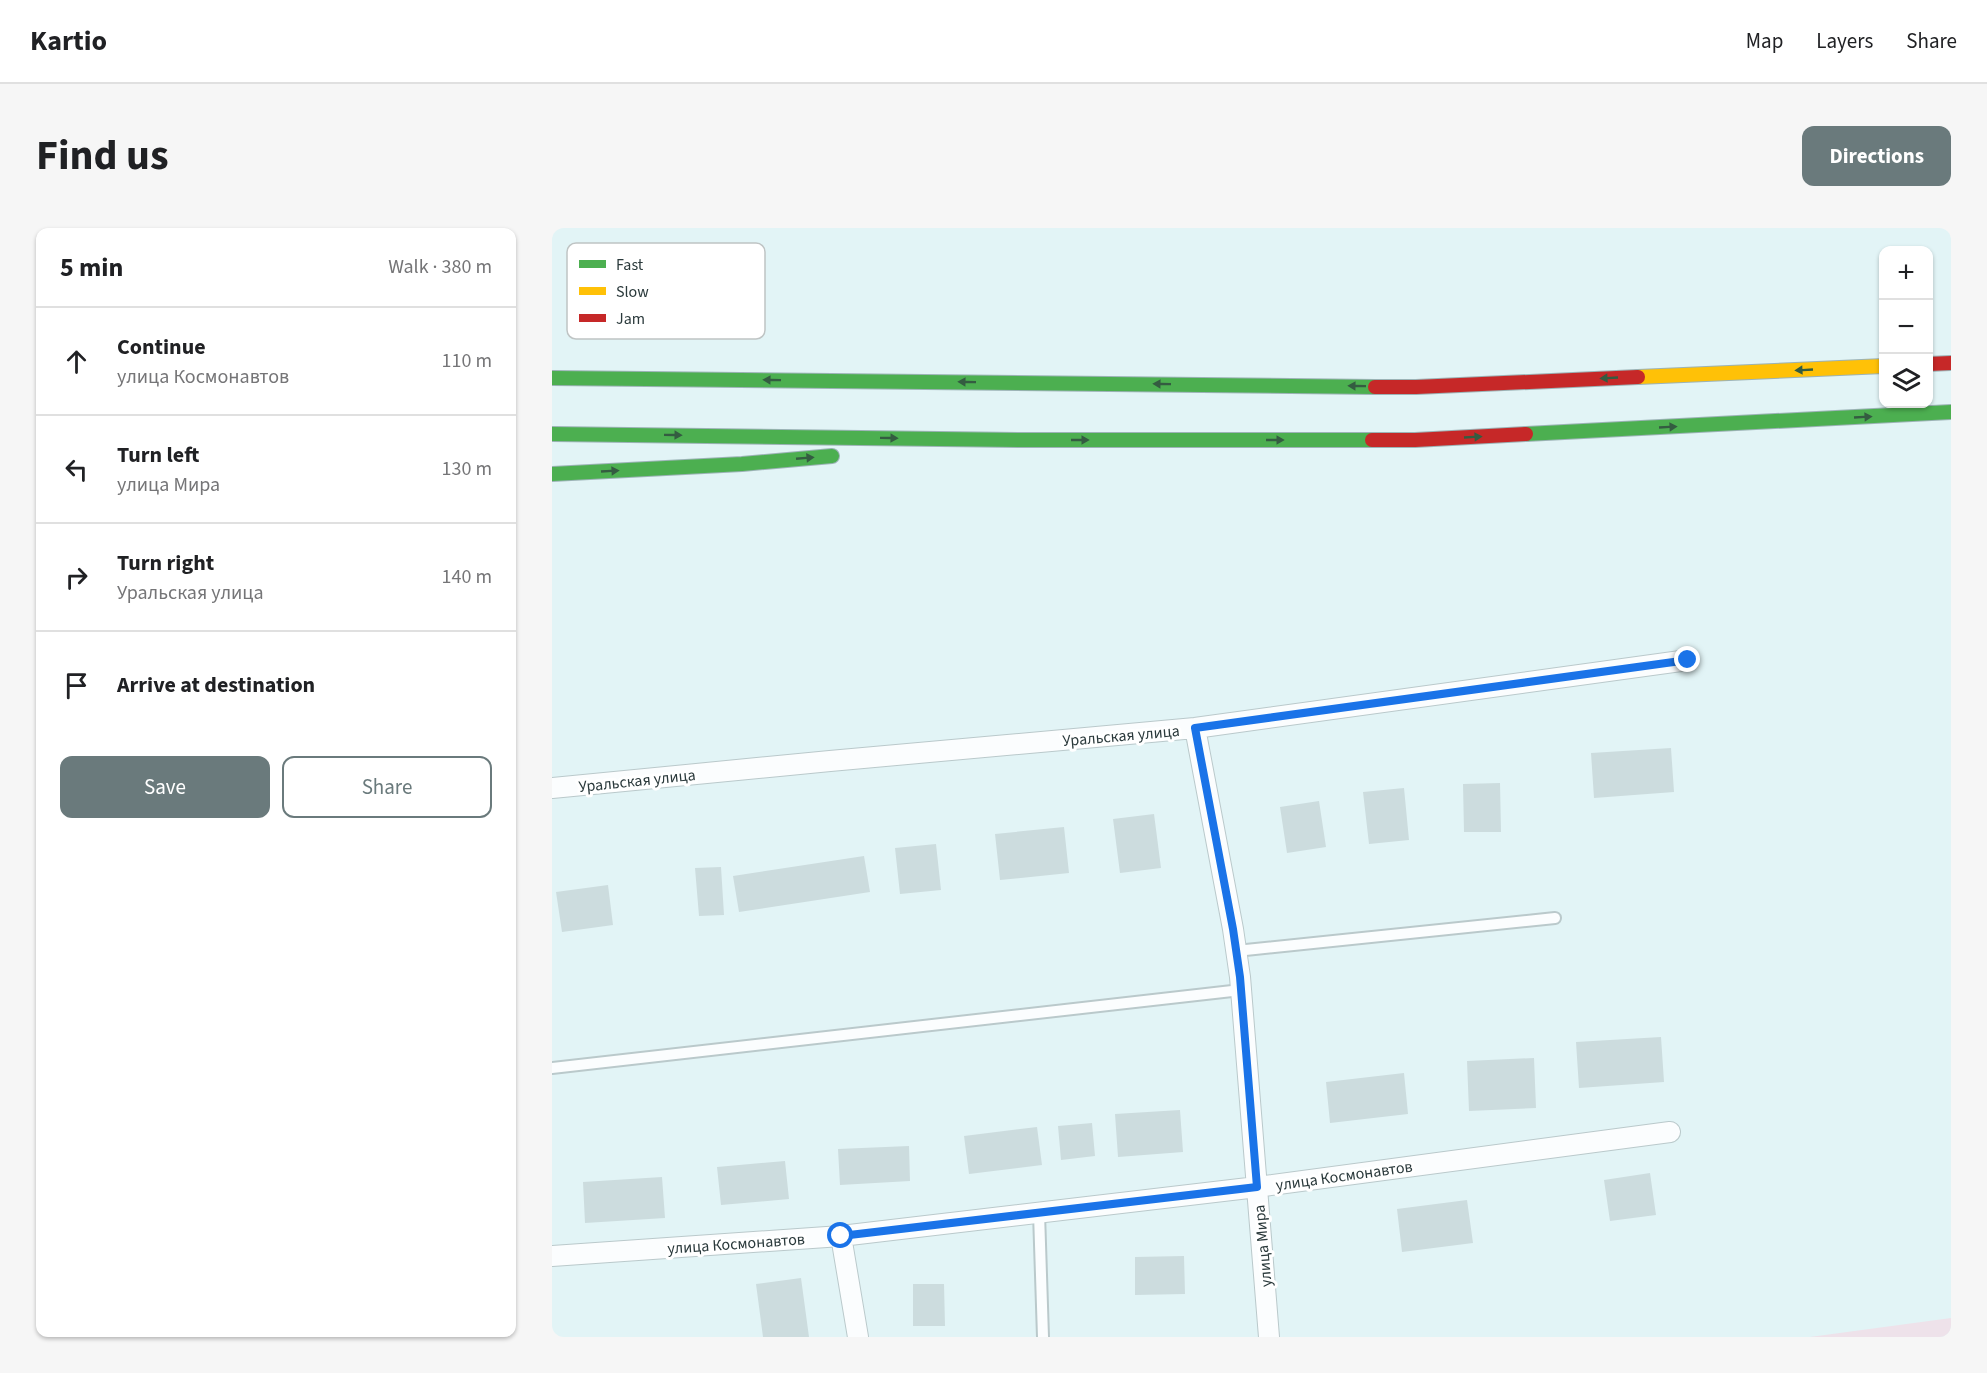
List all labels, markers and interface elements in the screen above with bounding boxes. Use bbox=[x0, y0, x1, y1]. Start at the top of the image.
text: Kartio bbox=[30, 21, 107, 61]
text: Map bbox=[1746, 26, 1783, 56]
text: Layers bbox=[1816, 26, 1873, 56]
text: Share bbox=[1906, 26, 1957, 56]
text: Find us bbox=[36, 126, 169, 186]
button: Directions bbox=[1802, 126, 1951, 186]
legend bbox=[567, 243, 765, 339]
map controls bbox=[1879, 246, 1933, 408]
button: + bbox=[1879, 246, 1933, 300]
text: 5 min bbox=[60, 249, 123, 286]
text: Walk · 380 m bbox=[388, 253, 492, 281]
text: Fast bbox=[616, 254, 644, 276]
text: Slow bbox=[616, 281, 649, 303]
button: − bbox=[1879, 300, 1933, 354]
text: Jam bbox=[616, 308, 645, 330]
text: Continue bbox=[117, 331, 206, 363]
icon: ahead bbox=[60, 345, 93, 378]
text: 110 m bbox=[442, 347, 492, 375]
button: layers bbox=[1879, 354, 1933, 408]
text: улица Космонавтов bbox=[117, 363, 289, 391]
one-way arrow bbox=[1795, 365, 1814, 374]
one-way arrow bbox=[1600, 374, 1619, 383]
one-way arrow bbox=[763, 376, 782, 385]
one-way arrow bbox=[958, 377, 977, 387]
one-way arrow bbox=[1153, 379, 1172, 389]
one-way arrow bbox=[1348, 381, 1367, 391]
one-way arrow bbox=[1853, 412, 1872, 421]
one-way arrow bbox=[1658, 423, 1677, 432]
one-way arrow bbox=[664, 430, 683, 440]
one-way arrow bbox=[1464, 432, 1483, 441]
one-way arrow bbox=[880, 434, 899, 443]
one-way arrow bbox=[1071, 435, 1090, 445]
one-way arrow bbox=[1266, 435, 1285, 445]
text: Turn left bbox=[117, 439, 199, 471]
icon: left bbox=[60, 453, 93, 486]
one-way arrow bbox=[796, 454, 815, 463]
text: 130 m bbox=[442, 455, 492, 483]
one-way arrow bbox=[601, 466, 620, 475]
text: улица Мира bbox=[117, 471, 220, 499]
text: Turn right bbox=[117, 547, 214, 579]
icon: right bbox=[60, 561, 93, 594]
text: 140 m bbox=[442, 563, 492, 591]
text: Уральская улица bbox=[117, 579, 264, 607]
route end bbox=[1674, 646, 1700, 672]
icon: arrive bbox=[60, 669, 93, 702]
text: Arrive at destination bbox=[117, 669, 315, 701]
street label: Уральская улица bbox=[1062, 720, 1180, 752]
button: Save bbox=[60, 756, 270, 818]
button: Share bbox=[282, 756, 492, 818]
street label: Уральская улица bbox=[578, 764, 697, 798]
street label: улица Космонавтов bbox=[1274, 1156, 1414, 1196]
street label: улица Мира bbox=[1248, 1204, 1278, 1288]
route start bbox=[827, 1222, 853, 1248]
street label: улица Космонавтов bbox=[667, 1228, 806, 1260]

